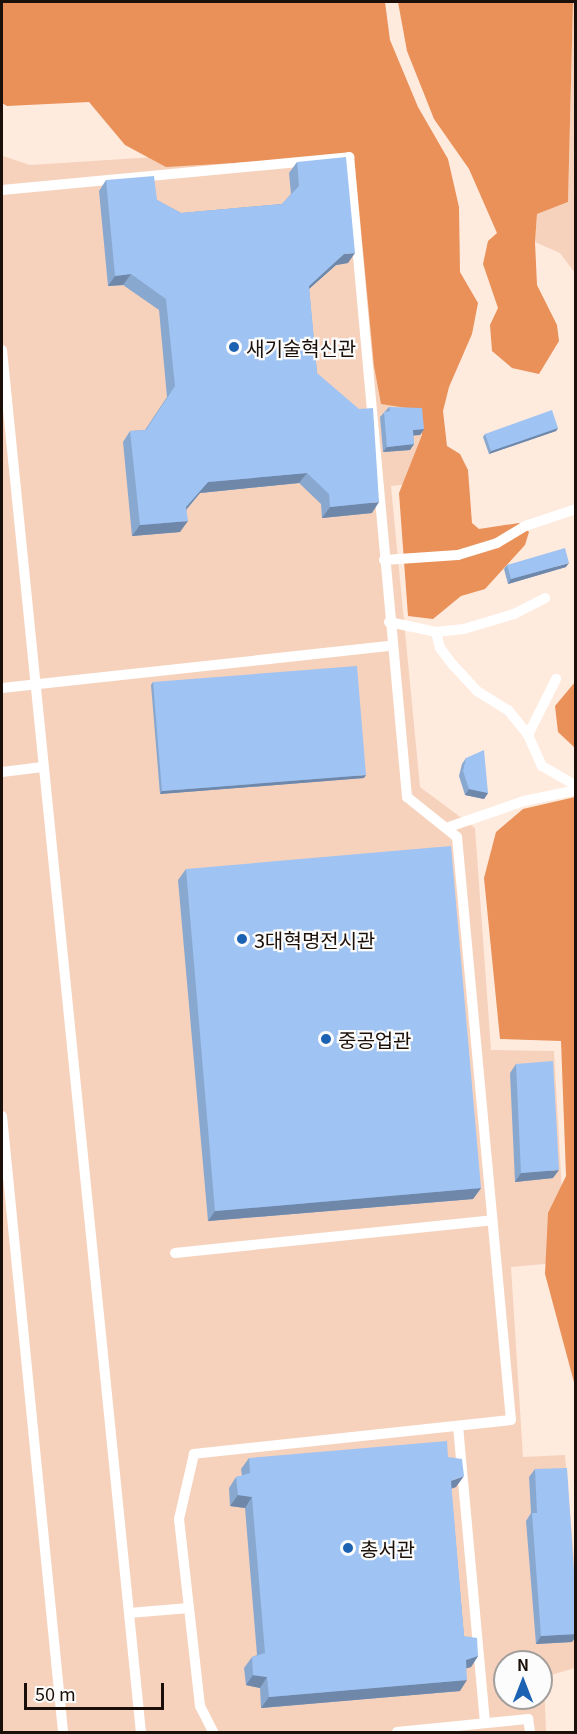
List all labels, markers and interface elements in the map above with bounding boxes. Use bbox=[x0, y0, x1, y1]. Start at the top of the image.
place label: 새기술혁신관 bbox=[246, 335, 356, 359]
marker: 새기술혁신관 bbox=[227, 340, 241, 354]
place label: 3대혁명전시관 bbox=[254, 927, 375, 951]
marker: 3대혁명전시관 bbox=[235, 932, 249, 946]
place label: 중공업관 bbox=[338, 1027, 412, 1051]
marker: 중공업관 bbox=[319, 1032, 333, 1046]
place label: 총서관 bbox=[360, 1536, 415, 1560]
marker: 총서관 bbox=[341, 1541, 355, 1555]
north arrow bbox=[493, 1650, 553, 1710]
text: N bbox=[517, 1652, 529, 1676]
scale bar bbox=[27, 1671, 166, 1709]
text: 50 m bbox=[35, 1680, 76, 1706]

